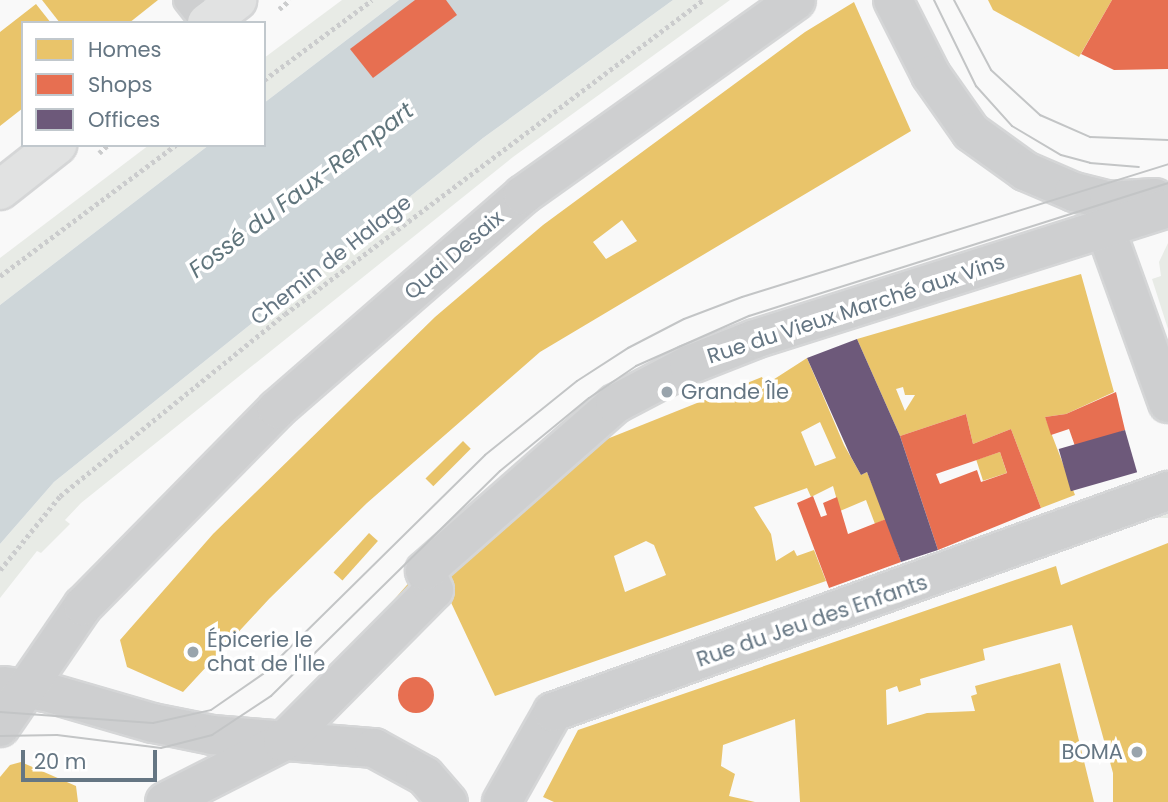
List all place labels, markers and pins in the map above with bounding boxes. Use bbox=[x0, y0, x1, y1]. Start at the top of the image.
place label: Grande Île bbox=[681, 379, 789, 405]
marker: Grande Île bbox=[659, 384, 675, 400]
place label: Épicerie le chat de l'Ile bbox=[207, 627, 325, 677]
marker: Épicerie le chat de l'Ile bbox=[185, 644, 201, 660]
place label: BOMA bbox=[1061, 739, 1123, 765]
marker: BOMA bbox=[1129, 744, 1145, 760]

